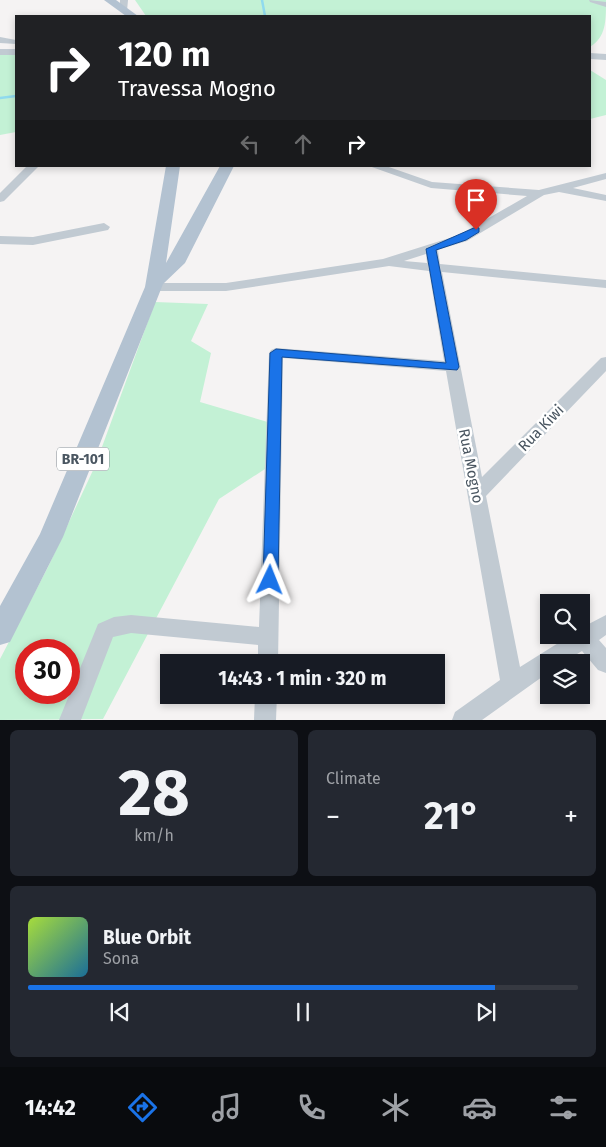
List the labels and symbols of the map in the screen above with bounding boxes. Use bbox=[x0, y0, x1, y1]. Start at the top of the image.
pin bbox=[455, 179, 497, 230]
street label: Rua Kiwi bbox=[514, 401, 568, 455]
street label: Rua Mogno bbox=[455, 427, 487, 505]
road number: BR-101 bbox=[57, 448, 109, 470]
position arrow bbox=[243, 553, 295, 605]
speed limit sign: 30 bbox=[15, 639, 80, 704]

